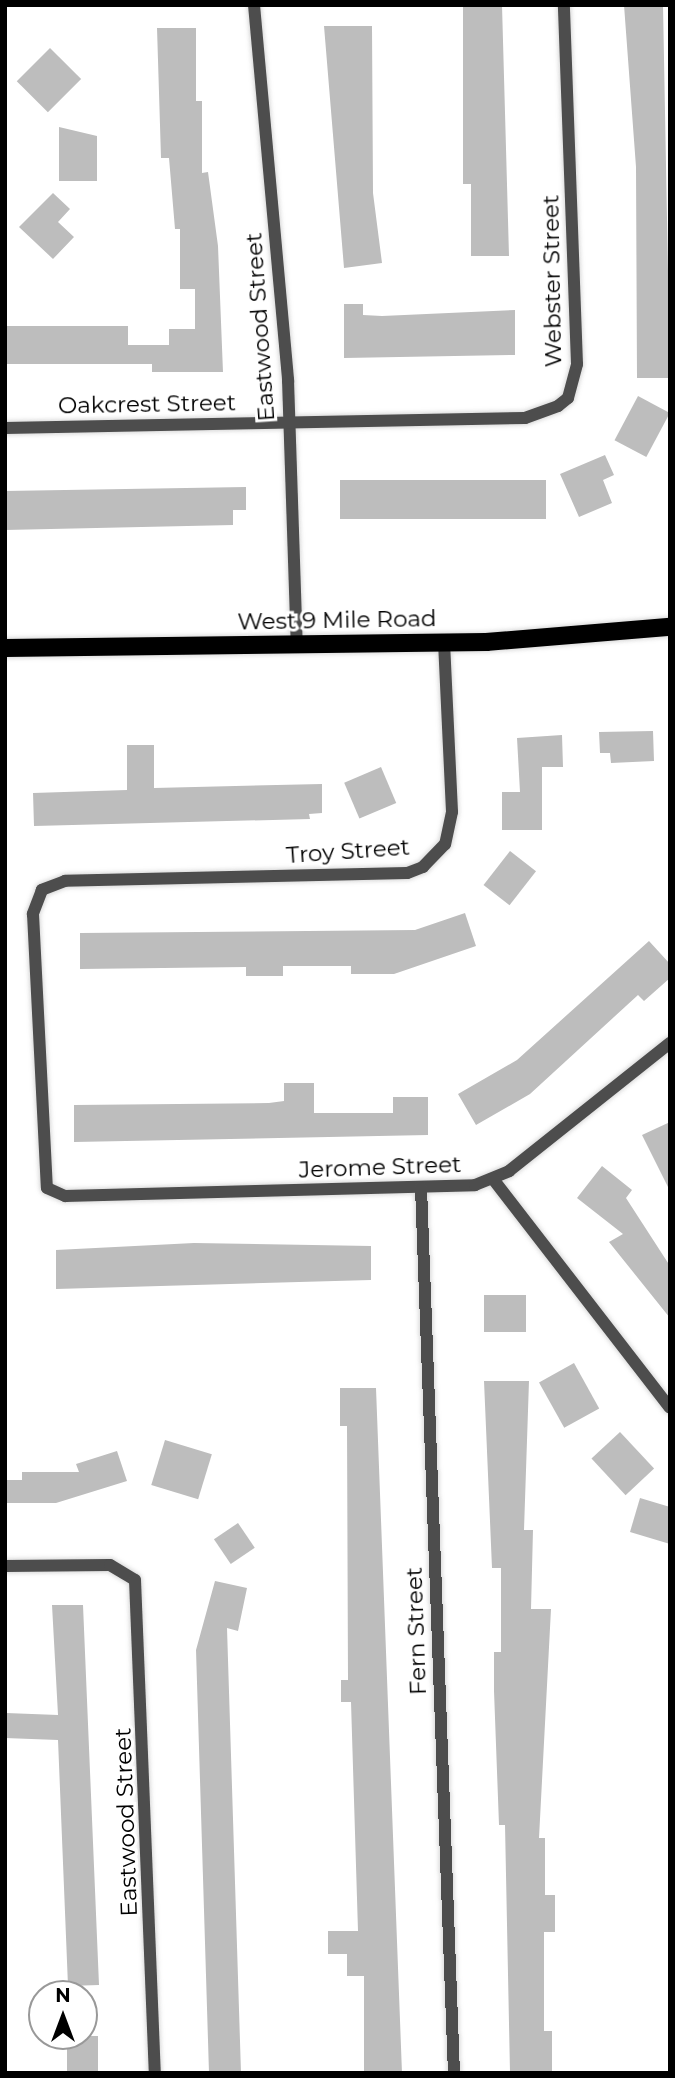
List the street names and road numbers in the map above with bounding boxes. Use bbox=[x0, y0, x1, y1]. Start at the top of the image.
street label: Webster Street bbox=[537, 194, 567, 368]
street label: Eastwood Street bbox=[240, 232, 280, 422]
street label: Oakcrest Street bbox=[58, 389, 236, 419]
street label: West 9 Mile Road bbox=[237, 604, 437, 636]
street label: Troy Street bbox=[285, 833, 411, 869]
street label: Jerome Street bbox=[298, 1150, 462, 1184]
street label: Fern Street bbox=[400, 1566, 432, 1696]
street label: Eastwood Street bbox=[109, 1727, 143, 1917]

